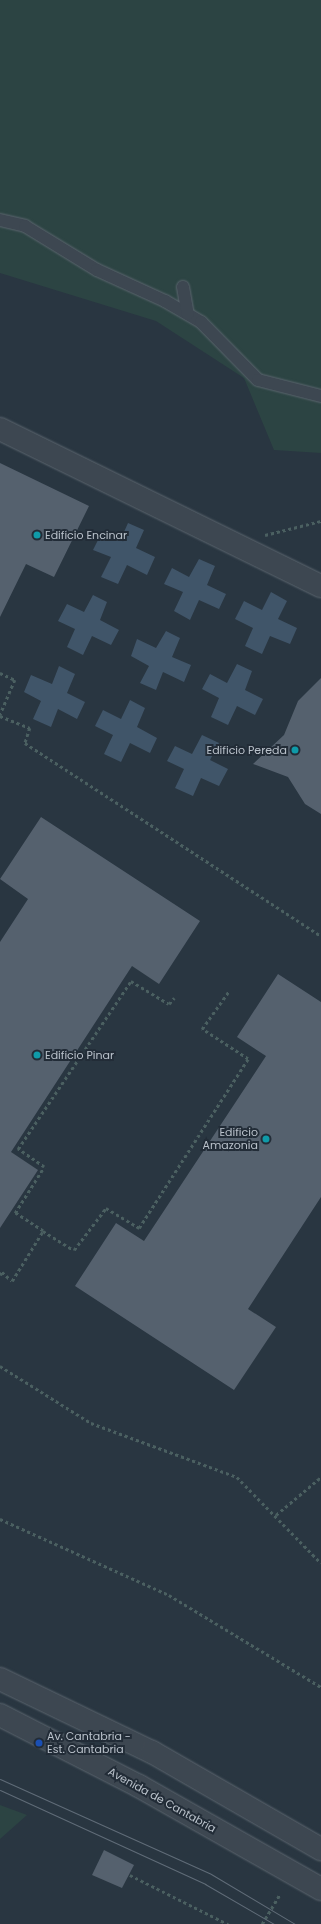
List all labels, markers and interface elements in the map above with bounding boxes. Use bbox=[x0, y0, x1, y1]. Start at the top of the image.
place label: Edificio Encinar bbox=[45, 528, 127, 542]
marker: Edificio Encinar bbox=[32, 530, 42, 540]
place label: Edificio Pereda bbox=[207, 743, 287, 757]
marker: Edificio Pereda bbox=[290, 745, 300, 755]
place label: Edificio Pinar bbox=[45, 1048, 114, 1062]
marker: Edificio Pinar bbox=[32, 1050, 42, 1060]
place label: Edificio Amazonia bbox=[203, 1126, 258, 1152]
marker: Edificio Amazonia bbox=[261, 1134, 271, 1144]
place label: Av. Cantabria - Est. Cantabria bbox=[47, 1730, 131, 1756]
marker: Av. Cantabria - Est. Cantabria bbox=[34, 1738, 44, 1748]
street label: Avenida de Cantabria bbox=[106, 1765, 218, 1835]

